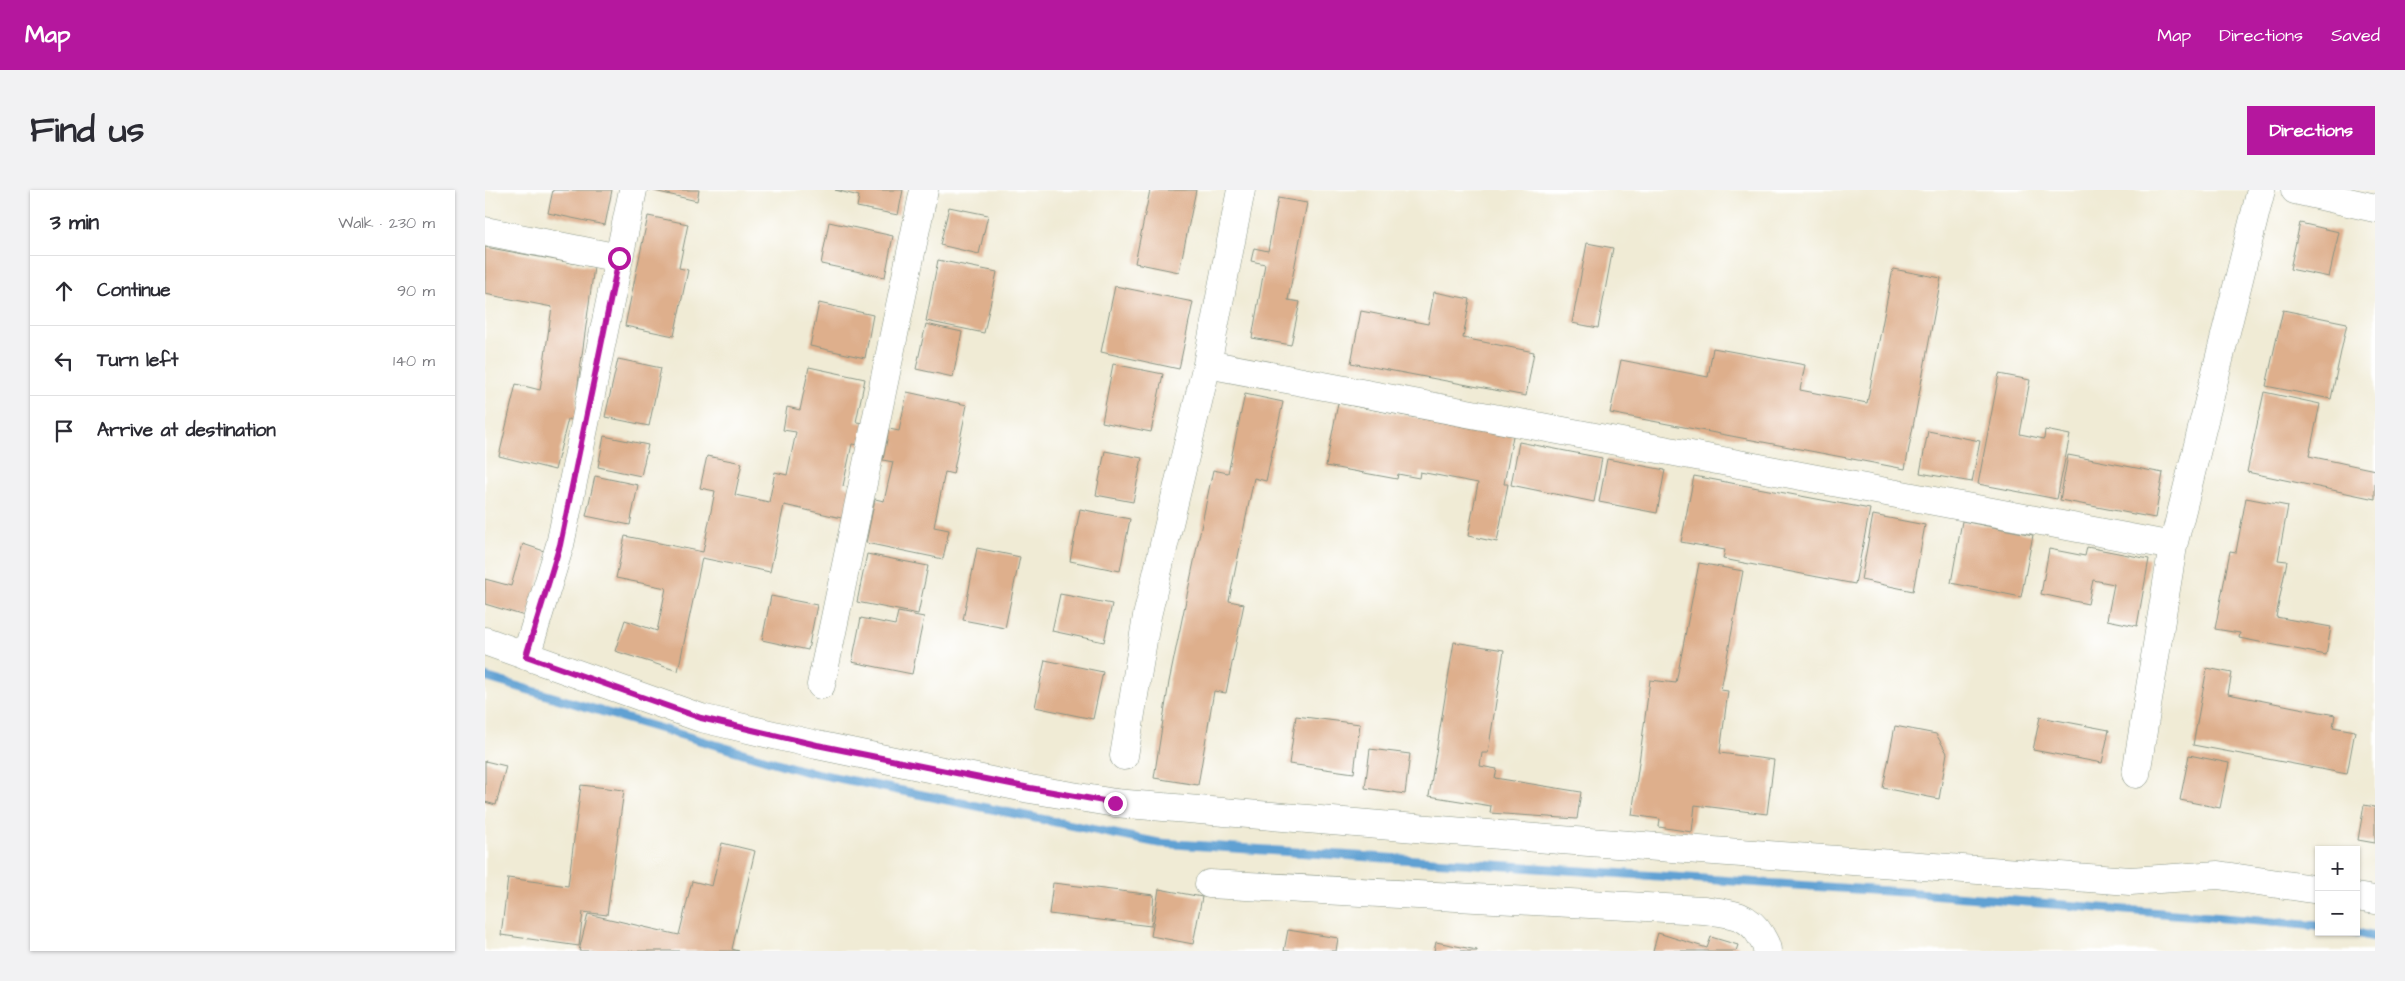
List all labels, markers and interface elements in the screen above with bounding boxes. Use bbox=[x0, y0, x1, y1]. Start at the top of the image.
text: Map bbox=[25, 18, 70, 52]
text: Map bbox=[2157, 23, 2191, 48]
text: Directions bbox=[2219, 23, 2303, 48]
text: Saved bbox=[2331, 23, 2380, 48]
text: Find us bbox=[30, 106, 144, 155]
button: Directions bbox=[2247, 106, 2375, 155]
text: 3 min bbox=[50, 208, 99, 237]
text: Walk · 230 m bbox=[338, 212, 435, 234]
route start bbox=[608, 247, 631, 270]
icon: ahead bbox=[50, 277, 78, 305]
text: Continue bbox=[97, 277, 171, 304]
text: 90 m bbox=[397, 280, 435, 302]
icon: left bbox=[50, 347, 78, 375]
text: Turn left bbox=[97, 347, 178, 374]
text: 140 m bbox=[393, 350, 435, 372]
icon: arrive bbox=[50, 417, 78, 445]
text: Arrive at destination bbox=[97, 417, 276, 444]
route end bbox=[1104, 792, 1127, 815]
map controls bbox=[2315, 846, 2360, 936]
button: + bbox=[2315, 846, 2360, 891]
button: − bbox=[2315, 891, 2360, 936]

